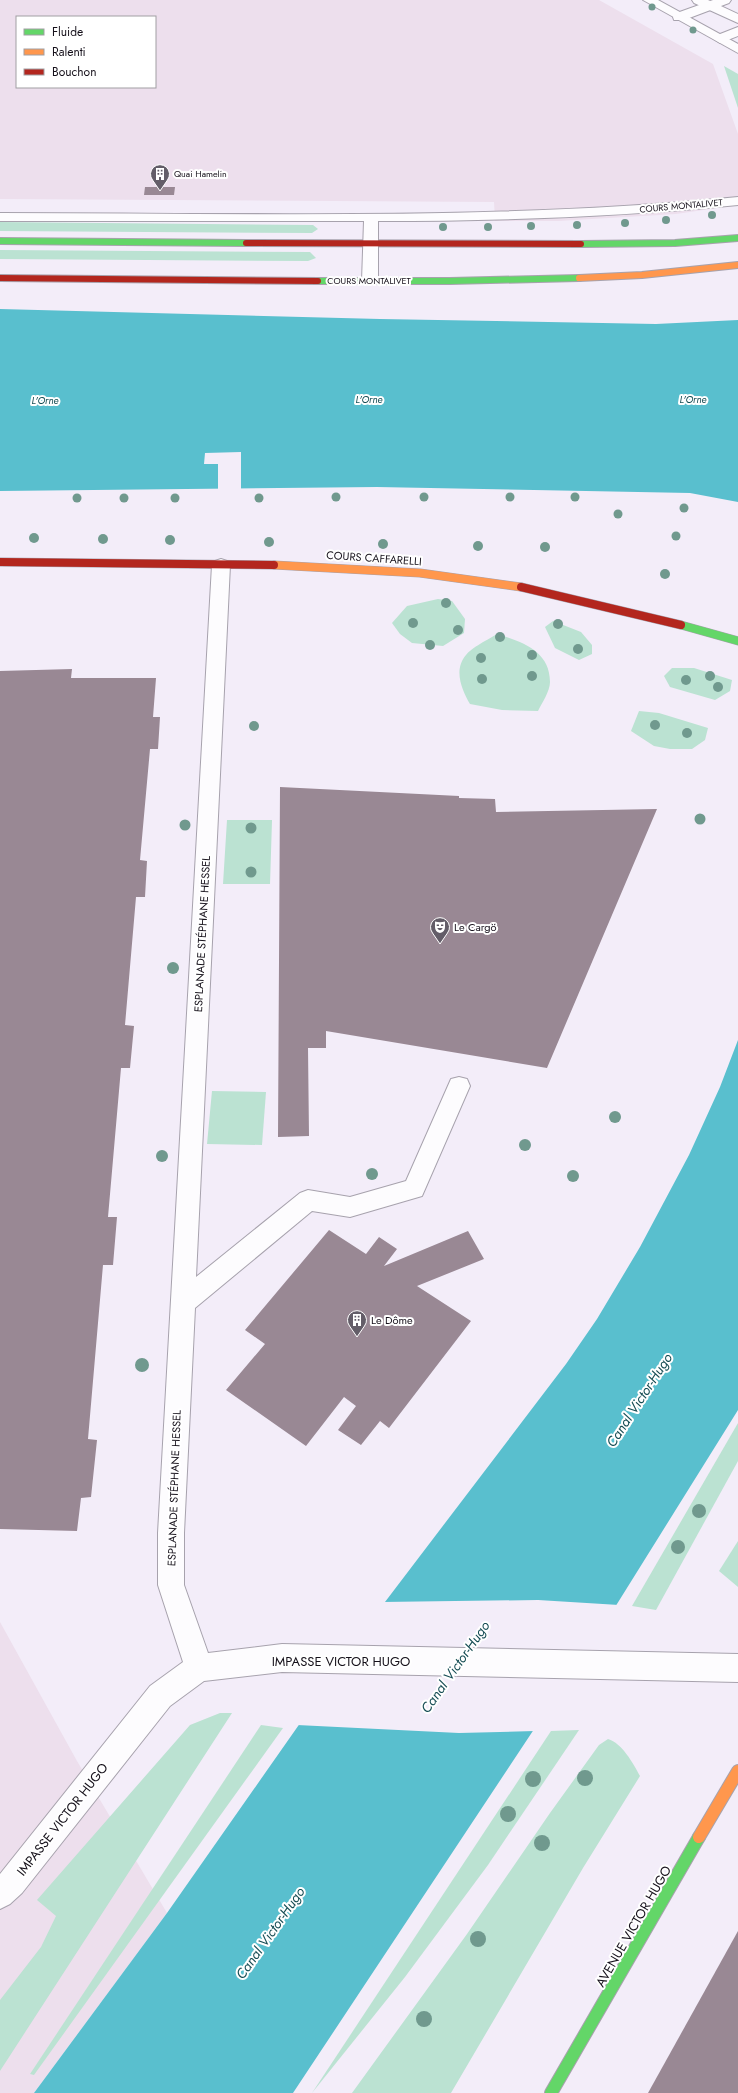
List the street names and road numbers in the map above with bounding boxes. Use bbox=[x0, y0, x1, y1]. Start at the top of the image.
street label: COURS MONTALIVET bbox=[639, 195, 724, 216]
street label: COURS MONTALIVET bbox=[327, 274, 412, 287]
street label: COURS CAFFARELLI bbox=[326, 547, 422, 569]
street label: ESPLANADE STÉPHANE HESSEL bbox=[190, 855, 214, 1013]
street label: ESPLANADE STÉPHANE HESSEL bbox=[163, 1409, 185, 1566]
street label: IMPASSE VICTOR HUGO bbox=[272, 1652, 410, 1671]
street label: IMPASSE VICTOR HUGO bbox=[12, 1759, 113, 1880]
street label: AVENUE VICTOR HUGO bbox=[591, 1862, 676, 1990]

